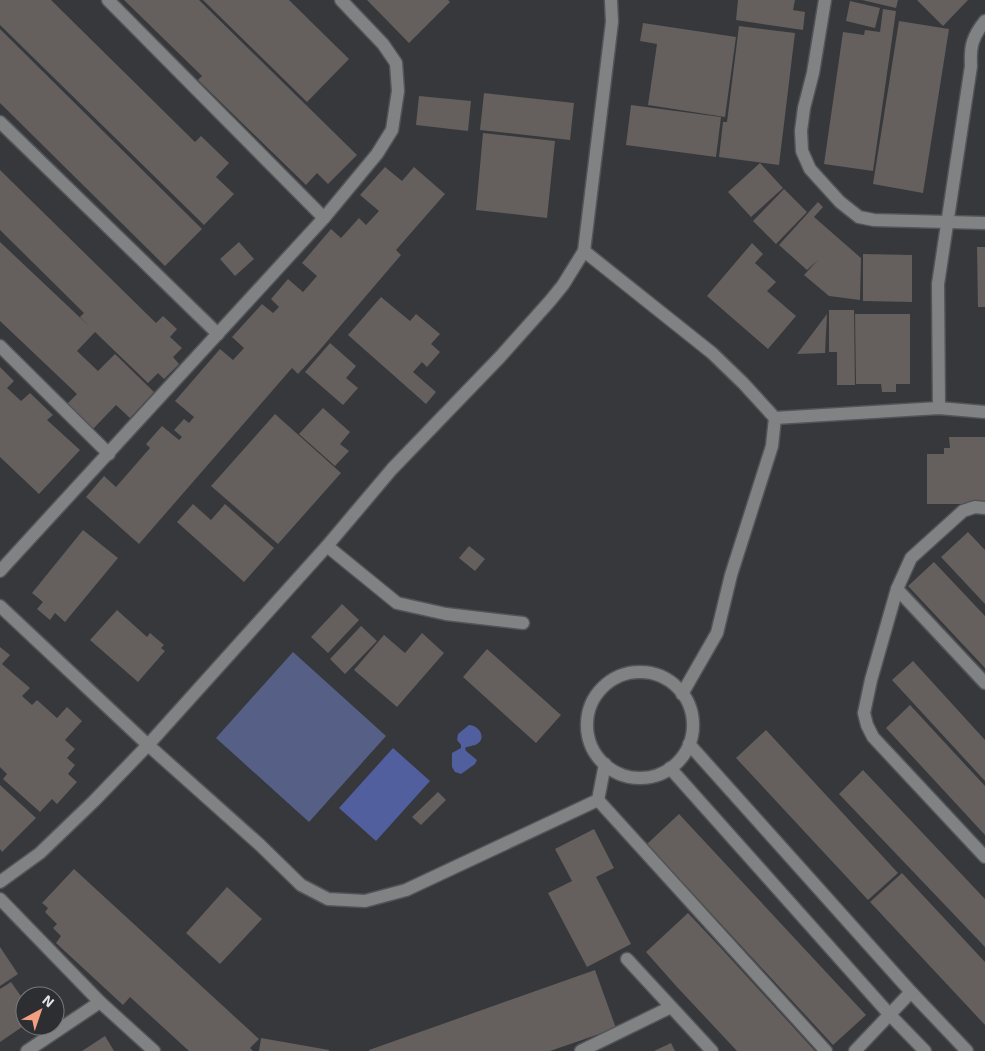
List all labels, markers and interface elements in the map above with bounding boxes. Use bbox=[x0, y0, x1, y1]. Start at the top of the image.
north arrow bbox=[15, 986, 65, 1036]
text: N bbox=[39, 991, 58, 1010]

